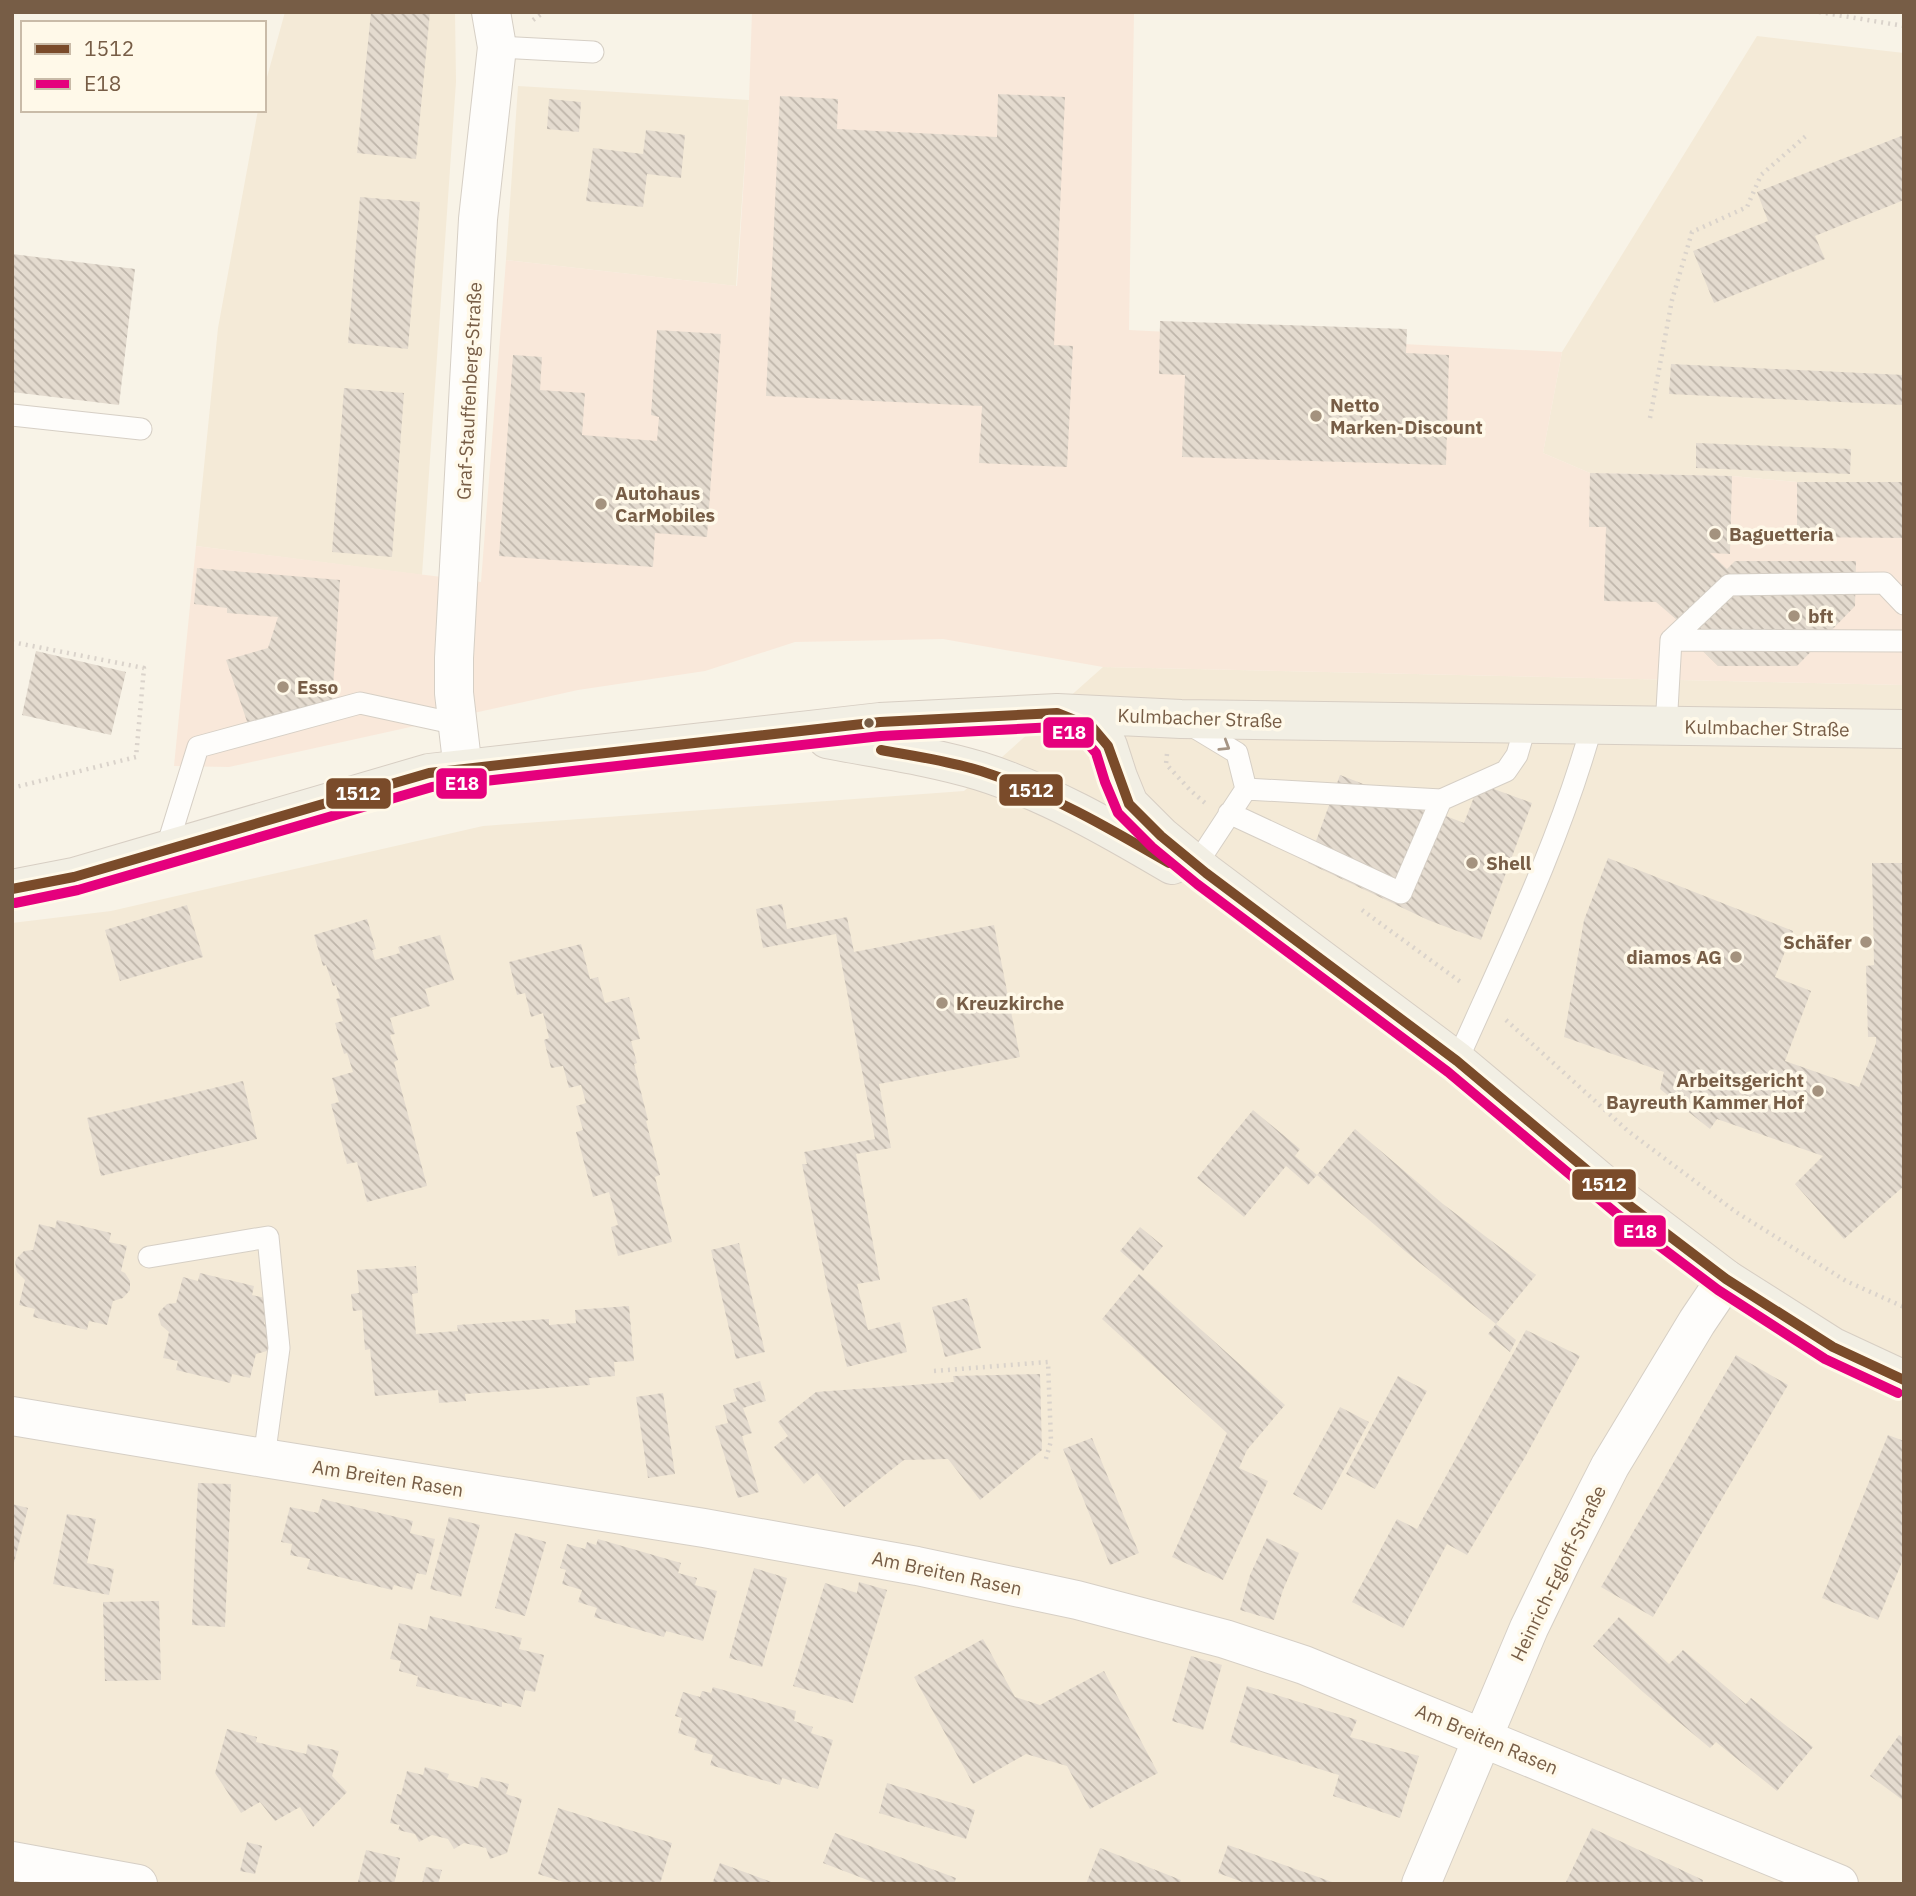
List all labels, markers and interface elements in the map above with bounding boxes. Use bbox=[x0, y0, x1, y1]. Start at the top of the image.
legend bbox=[21, 21, 266, 112]
text: 1512 bbox=[84, 34, 134, 62]
text: E18 bbox=[84, 69, 121, 97]
street label: Graf-Stauffenberg-Straße bbox=[451, 281, 487, 501]
place label: Netto Marken-Discount bbox=[1330, 393, 1483, 439]
marker: Netto Marken-Discount bbox=[1308, 408, 1324, 424]
place label: Autohaus CarMobiles bbox=[615, 481, 715, 527]
marker: Autohaus CarMobiles bbox=[593, 496, 609, 512]
place label: Baguetteria bbox=[1729, 522, 1834, 546]
marker: Baguetteria bbox=[1707, 526, 1723, 542]
place label: bft bbox=[1808, 604, 1834, 628]
marker: bft bbox=[1786, 608, 1802, 624]
place label: Esso bbox=[297, 675, 339, 699]
marker: Esso bbox=[275, 679, 291, 695]
street label: Kulmbacher Straße bbox=[1117, 703, 1283, 733]
street label: Kulmbacher Straße bbox=[1684, 715, 1850, 741]
unlabelled marker bbox=[862, 716, 876, 730]
line badge: E18 bbox=[1042, 716, 1095, 749]
text: E18 bbox=[1052, 720, 1086, 744]
one-way arrow bbox=[1217, 737, 1230, 750]
line badge: E18 bbox=[435, 767, 488, 800]
text: E18 bbox=[445, 771, 479, 795]
line badge: 1512 bbox=[998, 773, 1064, 807]
line badge: 1512 bbox=[325, 777, 392, 810]
text: 1512 bbox=[1008, 778, 1054, 802]
text: 1512 bbox=[335, 781, 381, 805]
place label: Shell bbox=[1486, 851, 1531, 875]
marker: Shell bbox=[1464, 855, 1480, 871]
place label: Schäfer bbox=[1783, 930, 1852, 954]
marker: Schäfer bbox=[1858, 934, 1874, 950]
place label: diamos AG bbox=[1626, 945, 1722, 969]
marker: diamos AG bbox=[1728, 949, 1744, 965]
place label: Kreuzkirche bbox=[956, 991, 1064, 1015]
marker: Kreuzkirche bbox=[934, 995, 950, 1011]
place label: Arbeitsgericht Bayreuth Kammer Hof bbox=[1606, 1068, 1804, 1114]
marker: Arbeitsgericht Bayreuth Kammer Hof bbox=[1810, 1083, 1826, 1099]
line badge: 1512 bbox=[1571, 1168, 1637, 1201]
text: 1512 bbox=[1581, 1172, 1627, 1196]
line badge: E18 bbox=[1613, 1214, 1667, 1248]
text: E18 bbox=[1623, 1219, 1657, 1243]
street label: Am Breiten Rasen bbox=[311, 1454, 465, 1502]
street label: Heinrich-Egloff-Straße bbox=[1505, 1481, 1611, 1665]
street label: Am Breiten Rasen bbox=[870, 1545, 1024, 1601]
street label: Am Breiten Rasen bbox=[1412, 1698, 1562, 1780]

